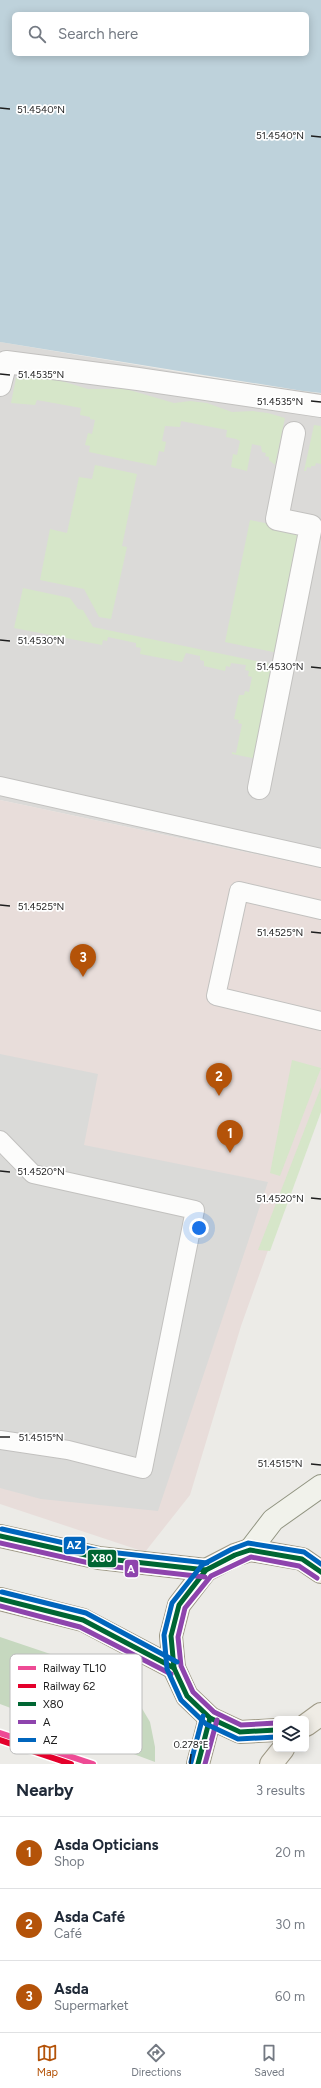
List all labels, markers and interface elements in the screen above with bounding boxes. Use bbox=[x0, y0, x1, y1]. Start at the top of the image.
search box bbox=[12, 12, 309, 56]
icon: search bbox=[26, 23, 48, 45]
text: Search here bbox=[58, 25, 138, 43]
text: 51.4540°N bbox=[17, 103, 65, 116]
text: 51.4540°N bbox=[256, 129, 304, 142]
text: 51.4535°N bbox=[18, 368, 64, 381]
text: 51.4535°N bbox=[257, 395, 303, 408]
text: 51.4530°N bbox=[17, 634, 65, 647]
text: 51.4530°N bbox=[256, 660, 304, 673]
text: 51.4525°N bbox=[18, 900, 64, 913]
text: 51.4525°N bbox=[257, 926, 303, 939]
pin: 3 bbox=[70, 944, 96, 977]
pin: 2 bbox=[206, 1063, 232, 1096]
pin: 1 bbox=[217, 1120, 243, 1153]
text: 51.4520°N bbox=[17, 1165, 65, 1178]
text: 51.4520°N bbox=[256, 1192, 304, 1205]
your location bbox=[189, 1218, 209, 1238]
text: 51.4515°N bbox=[18, 1431, 64, 1444]
text: 51.4515°N bbox=[257, 1457, 303, 1470]
line badge: AZ bbox=[63, 1536, 86, 1555]
text: AZ bbox=[67, 1539, 81, 1552]
line badge: X80 bbox=[87, 1549, 117, 1568]
text: X80 bbox=[91, 1552, 113, 1565]
line badge: A bbox=[124, 1559, 139, 1578]
text: A bbox=[127, 1563, 135, 1576]
legend bbox=[10, 1654, 142, 1754]
text: Railway TL10 bbox=[43, 1662, 106, 1675]
text: Railway 62 bbox=[43, 1680, 95, 1693]
text: X80 bbox=[43, 1698, 64, 1711]
text: A bbox=[43, 1716, 51, 1729]
map controls bbox=[273, 1716, 309, 1752]
button: layers bbox=[273, 1716, 309, 1752]
text: AZ bbox=[43, 1734, 58, 1747]
text: 0.278°E bbox=[173, 1738, 209, 1751]
text: Nearby bbox=[16, 1780, 74, 1800]
text: 3 results bbox=[256, 1783, 305, 1798]
text: Asda Opticians bbox=[54, 1836, 159, 1854]
text: 1 bbox=[26, 1845, 32, 1860]
text: 20 m bbox=[275, 1845, 305, 1860]
text: Shop bbox=[54, 1854, 84, 1869]
text: Asda Café bbox=[54, 1908, 125, 1926]
text: 2 bbox=[25, 1917, 33, 1932]
text: 30 m bbox=[275, 1917, 305, 1932]
text: Café bbox=[54, 1926, 82, 1941]
text: Asda bbox=[54, 1980, 89, 1998]
text: 3 bbox=[25, 1989, 33, 2004]
text: 60 m bbox=[275, 1989, 305, 2004]
text: Supermarket bbox=[54, 1998, 129, 2013]
tab: Map bbox=[36, 2042, 58, 2079]
tab: Directions bbox=[131, 2042, 181, 2079]
tab: Saved bbox=[254, 2042, 285, 2079]

